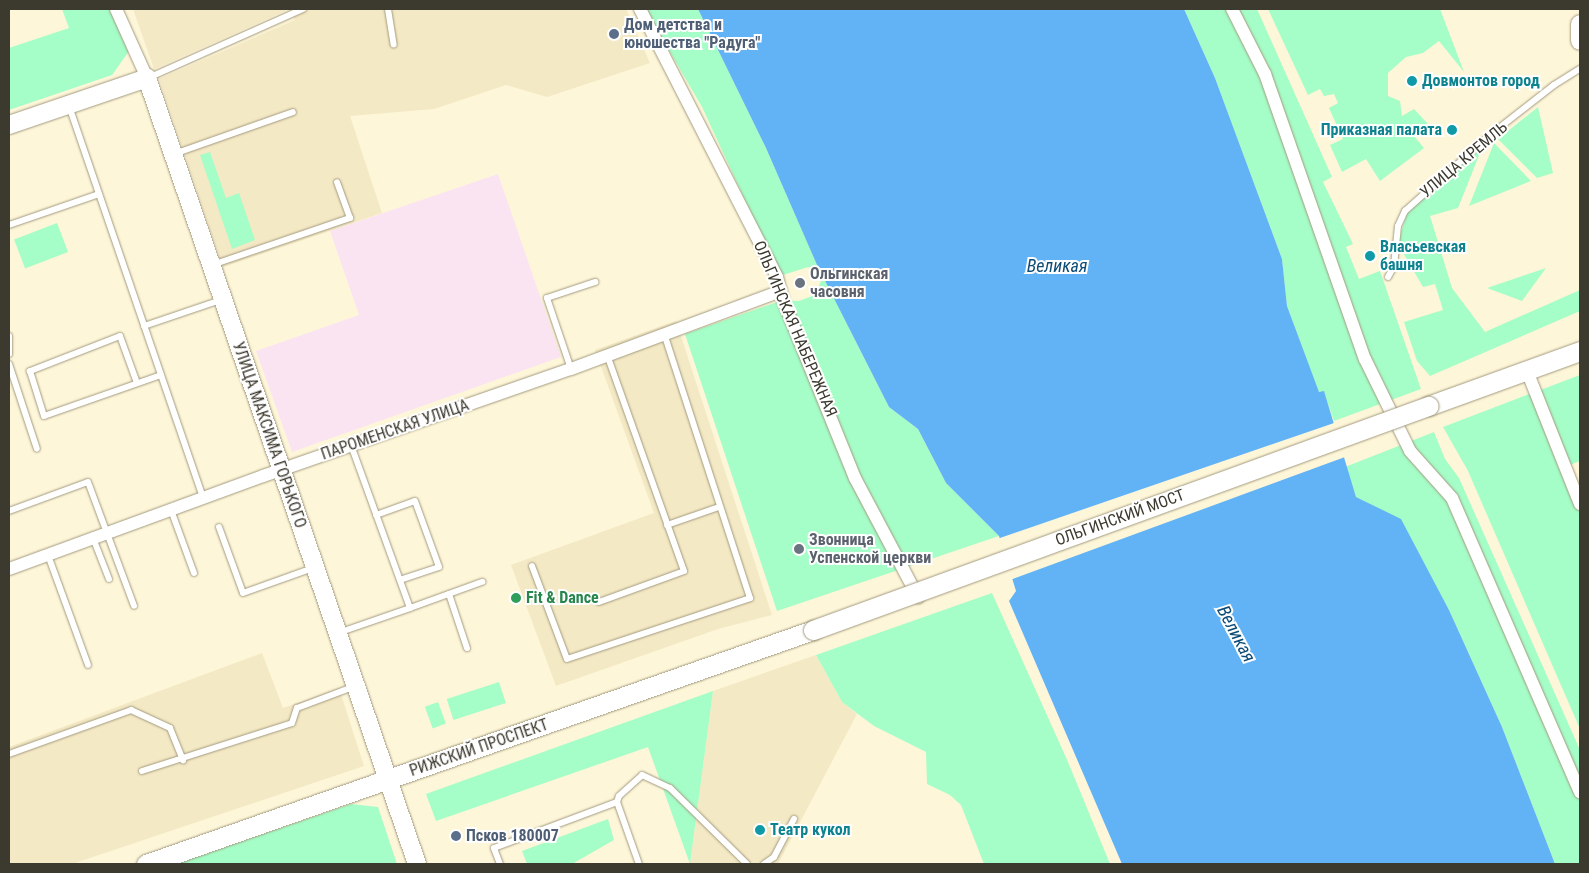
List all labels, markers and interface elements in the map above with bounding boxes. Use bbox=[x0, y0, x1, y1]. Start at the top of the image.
place label: Дом детства и юношества "Радуга" bbox=[624, 15, 761, 53]
marker: Дом детства и юношества "Радуга" bbox=[608, 28, 620, 40]
place label: Довмонтов город bbox=[1422, 71, 1540, 91]
marker: Довмонтов город bbox=[1406, 75, 1418, 87]
street label: УЛИЦА КРЕМЛЬ bbox=[1416, 118, 1512, 202]
place label: Приказная палата bbox=[1321, 120, 1442, 140]
marker: Приказная палата bbox=[1446, 124, 1458, 136]
place label: Власьевская башня bbox=[1380, 237, 1466, 275]
street label: ОЛЬГИНСКАЯ НАБЕРЕЖНАЯ bbox=[749, 238, 841, 420]
marker: Власьевская башня bbox=[1364, 250, 1376, 262]
water label: Великая bbox=[1027, 255, 1087, 277]
place label: Ольгинская часовня bbox=[810, 264, 888, 302]
marker: Ольгинская часовня bbox=[794, 277, 806, 289]
street label: УЛИЦА МАКСИМА ГОРЬКОГО bbox=[228, 339, 310, 531]
street label: ПАРОМЕНСКАЯ УЛИЦА bbox=[318, 396, 472, 464]
street label: ОЛЬГИНСКИЙ МОСТ bbox=[1053, 486, 1187, 550]
place label: Звонница Успенской церкви bbox=[809, 530, 931, 568]
marker: Звонница Успенской церкви bbox=[793, 543, 805, 555]
place label: Fit & Dance bbox=[526, 588, 599, 608]
marker: Fit & Dance bbox=[510, 592, 522, 604]
water label: Великая bbox=[1212, 602, 1260, 666]
street label: РИЖСКИЙ ПРОСПЕКТ bbox=[407, 715, 551, 781]
place label: Театр кукол bbox=[770, 820, 851, 840]
marker: Театр кукол bbox=[754, 824, 766, 836]
place label: Псков 180007 bbox=[466, 826, 559, 846]
marker: Псков 180007 bbox=[450, 830, 462, 842]

